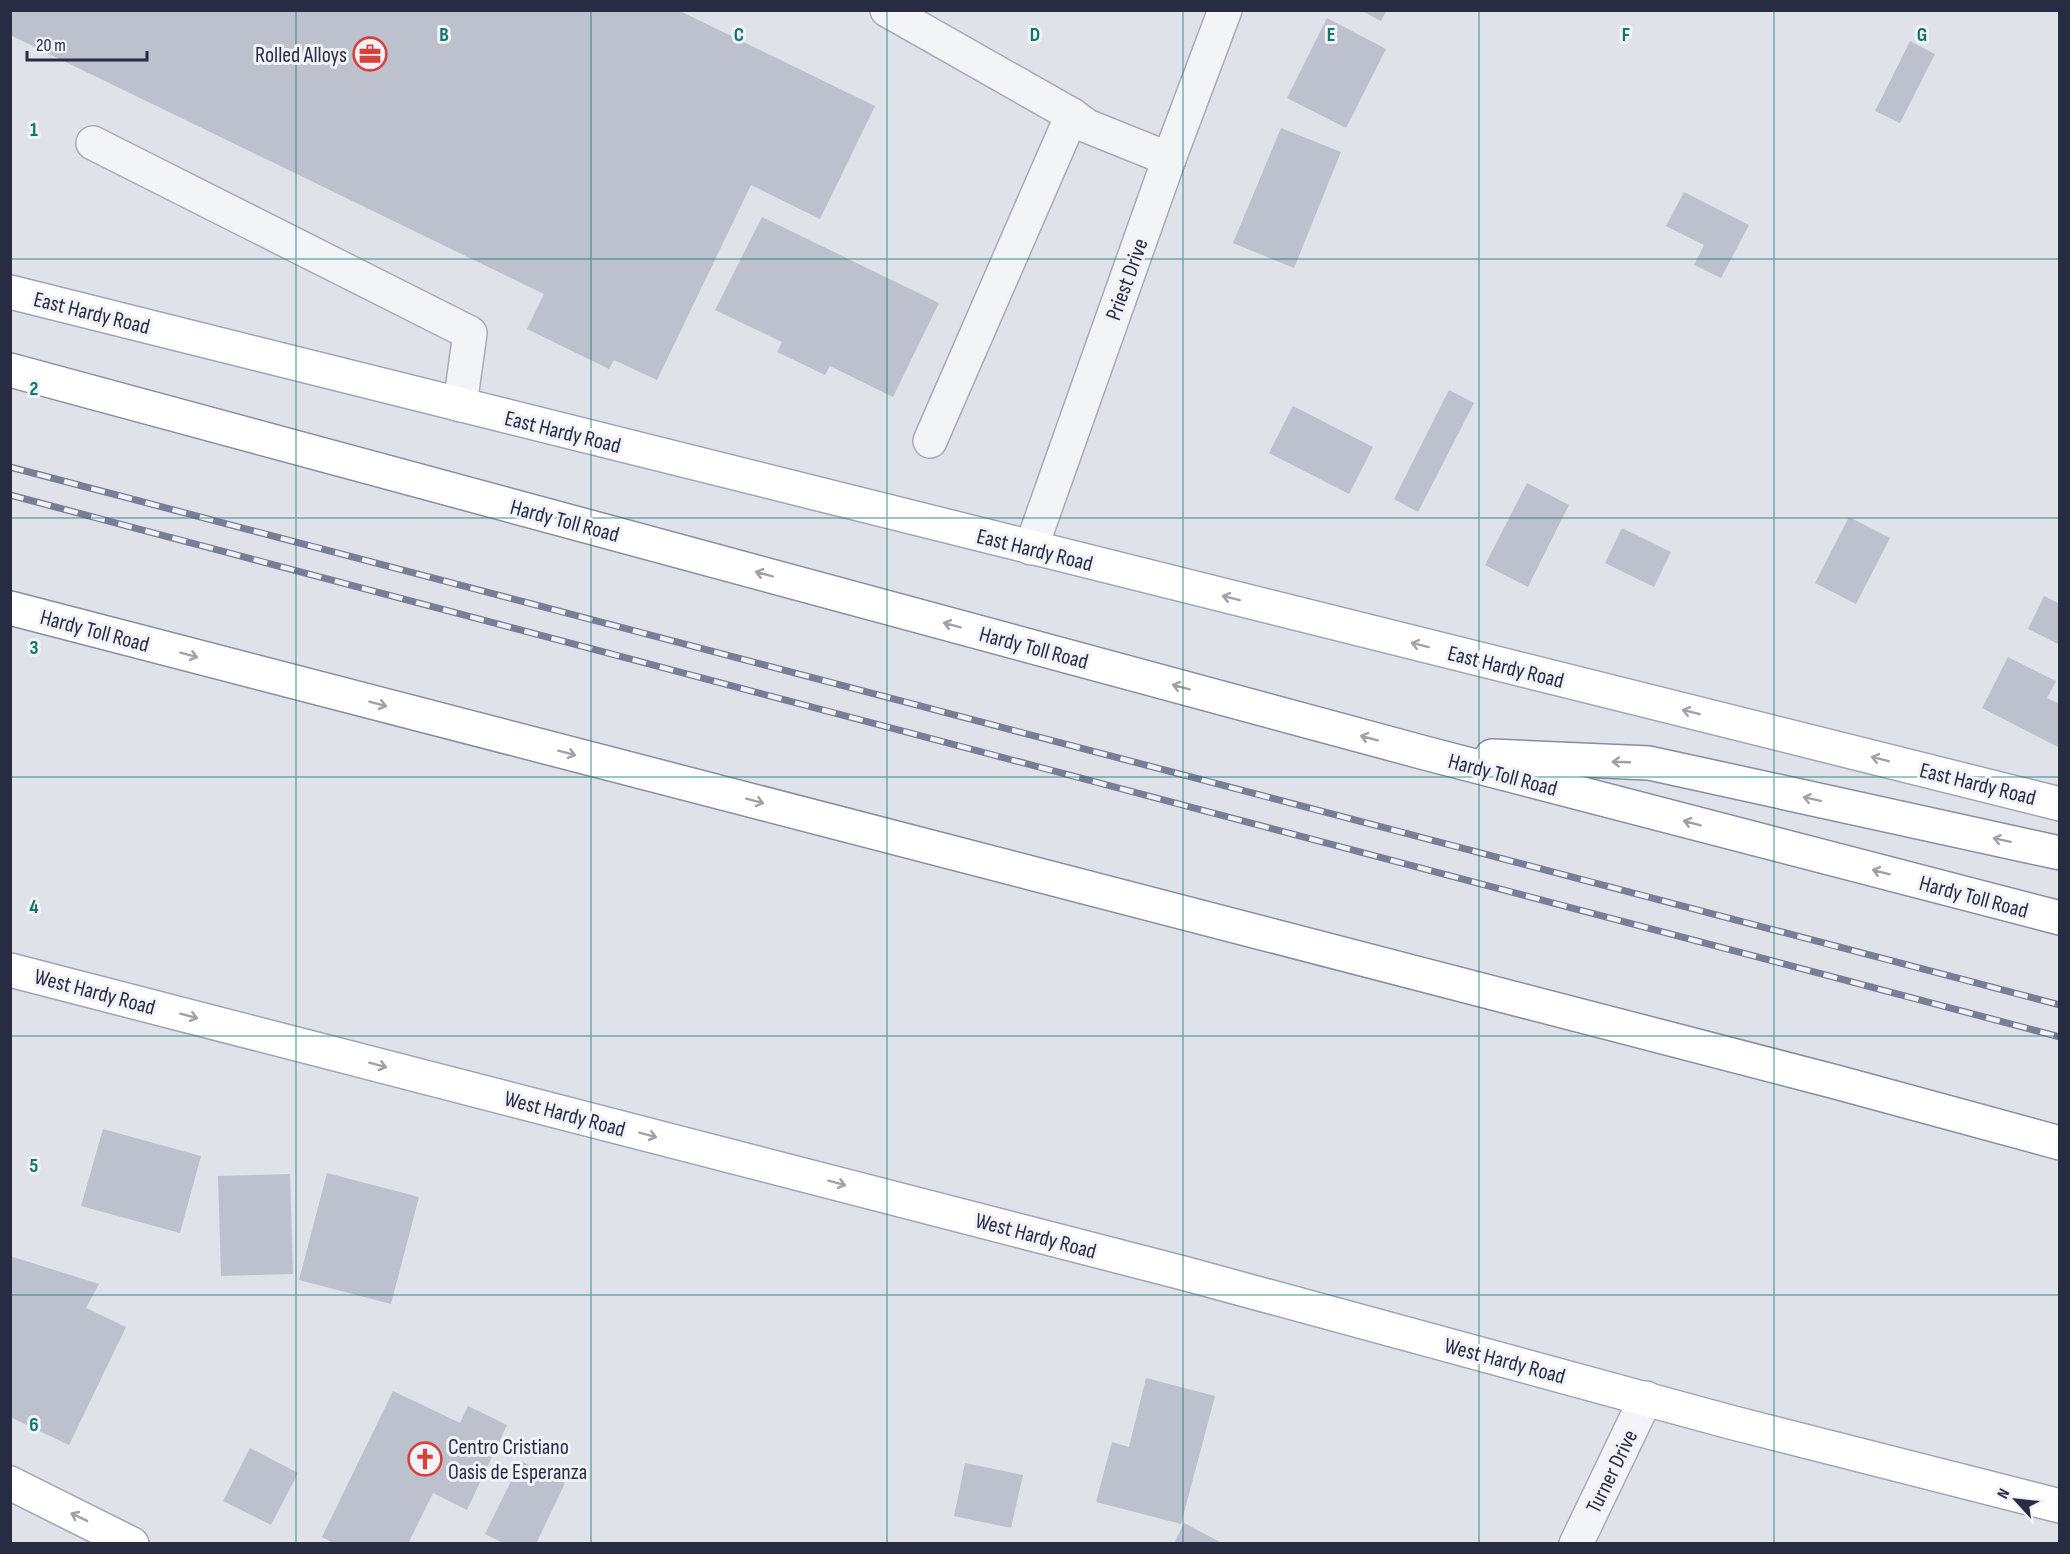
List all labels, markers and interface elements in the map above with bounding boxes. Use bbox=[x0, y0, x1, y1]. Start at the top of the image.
text: B bbox=[439, 23, 449, 47]
text: C bbox=[734, 23, 744, 47]
text: D bbox=[1030, 23, 1040, 47]
text: E bbox=[1327, 23, 1335, 47]
text: F bbox=[1622, 23, 1630, 47]
text: G bbox=[1917, 23, 1927, 47]
scale bar bbox=[27, 24, 147, 62]
text: 20 m bbox=[36, 35, 66, 56]
office icon: Rolled Alloys bbox=[352, 36, 388, 72]
place label: Rolled Alloys bbox=[255, 42, 347, 69]
text: 1 bbox=[30, 118, 38, 142]
street label: Priest Drive bbox=[1100, 235, 1155, 324]
street label: East Hardy Road bbox=[31, 286, 153, 341]
text: 2 bbox=[30, 377, 38, 401]
street label: East Hardy Road bbox=[502, 405, 624, 460]
street label: Hardy Toll Road bbox=[507, 494, 622, 549]
street label: East Hardy Road bbox=[974, 523, 1096, 578]
one-way arrow bbox=[755, 568, 774, 579]
one-way arrow bbox=[1222, 591, 1241, 603]
street label: Hardy Toll Road bbox=[37, 604, 152, 659]
one-way arrow bbox=[943, 619, 962, 630]
street label: Hardy Toll Road bbox=[976, 621, 1091, 676]
text: 3 bbox=[30, 636, 39, 660]
one-way arrow bbox=[1411, 638, 1430, 650]
street label: East Hardy Road bbox=[1445, 640, 1567, 695]
one-way arrow bbox=[179, 649, 198, 661]
one-way arrow bbox=[1172, 681, 1191, 692]
one-way arrow bbox=[368, 698, 387, 710]
one-way arrow bbox=[1682, 706, 1701, 717]
one-way arrow bbox=[1360, 732, 1379, 743]
one-way arrow bbox=[557, 747, 576, 759]
street label: Hardy Toll Road bbox=[1445, 748, 1560, 803]
one-way arrow bbox=[1871, 753, 1890, 765]
one-way arrow bbox=[1611, 756, 1631, 767]
street label: East Hardy Road bbox=[1917, 757, 2039, 812]
one-way arrow bbox=[1803, 793, 1822, 804]
one-way arrow bbox=[746, 796, 765, 808]
one-way arrow bbox=[1683, 817, 1702, 828]
one-way arrow bbox=[1993, 834, 2012, 846]
one-way arrow bbox=[1872, 866, 1891, 877]
street label: Hardy Toll Road bbox=[1916, 870, 2031, 925]
text: 4 bbox=[29, 895, 39, 919]
street label: West Hardy Road bbox=[31, 963, 158, 1022]
one-way arrow bbox=[179, 1011, 198, 1022]
one-way arrow bbox=[368, 1059, 387, 1071]
street label: West Hardy Road bbox=[501, 1085, 628, 1144]
one-way arrow bbox=[638, 1129, 657, 1141]
text: 5 bbox=[30, 1154, 39, 1178]
one-way arrow bbox=[827, 1178, 846, 1190]
street label: West Hardy Road bbox=[972, 1207, 1099, 1266]
street label: West Hardy Road bbox=[1441, 1332, 1568, 1391]
text: 6 bbox=[29, 1413, 39, 1437]
street label: Turner Drive bbox=[1581, 1426, 1644, 1518]
place label: Centro Cristiano Oasis de Esperanza bbox=[448, 1434, 587, 1486]
church icon: Centro Cristiano Oasis de Esperanza bbox=[407, 1441, 443, 1477]
north arrow bbox=[1986, 1470, 2046, 1530]
text: N bbox=[1994, 1486, 2014, 1502]
one-way arrow bbox=[71, 1511, 89, 1523]

